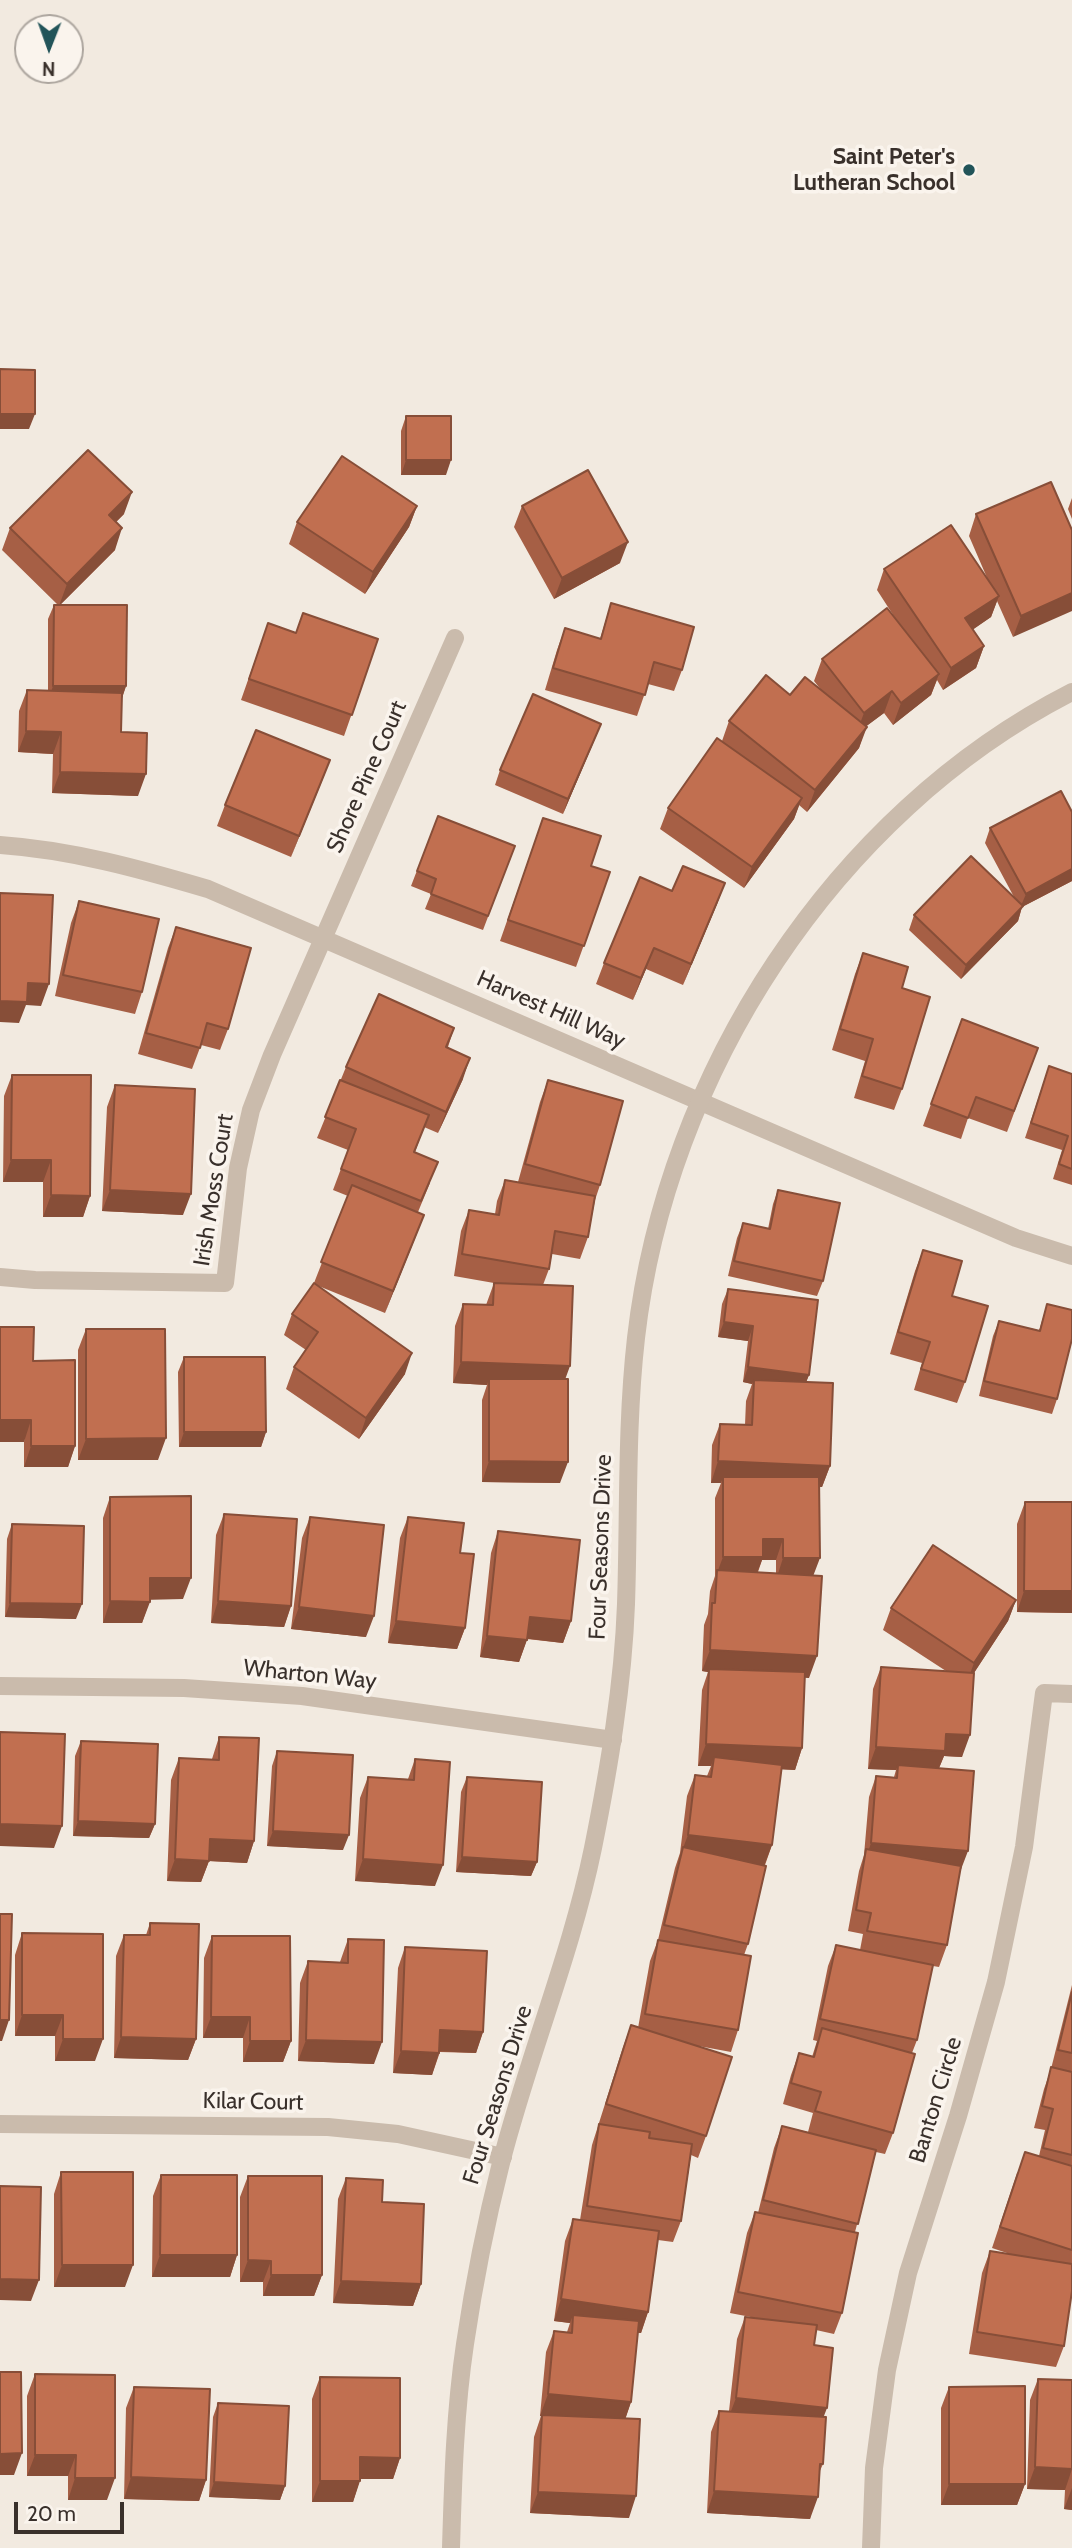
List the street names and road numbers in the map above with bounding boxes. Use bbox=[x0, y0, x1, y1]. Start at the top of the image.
street label: Shore Pine Court bbox=[321, 697, 413, 857]
street label: Harvest Hill Way bbox=[472, 965, 630, 1055]
street label: Irish Moss Court bbox=[188, 1112, 240, 1268]
street label: Four Seasons Drive bbox=[584, 1454, 618, 1640]
street label: Wharton Way bbox=[242, 1654, 378, 1696]
street label: Four Seasons Drive bbox=[458, 2002, 538, 2188]
street label: Banton Circle bbox=[904, 2034, 968, 2166]
street label: Kilar Court bbox=[202, 2087, 304, 2117]

